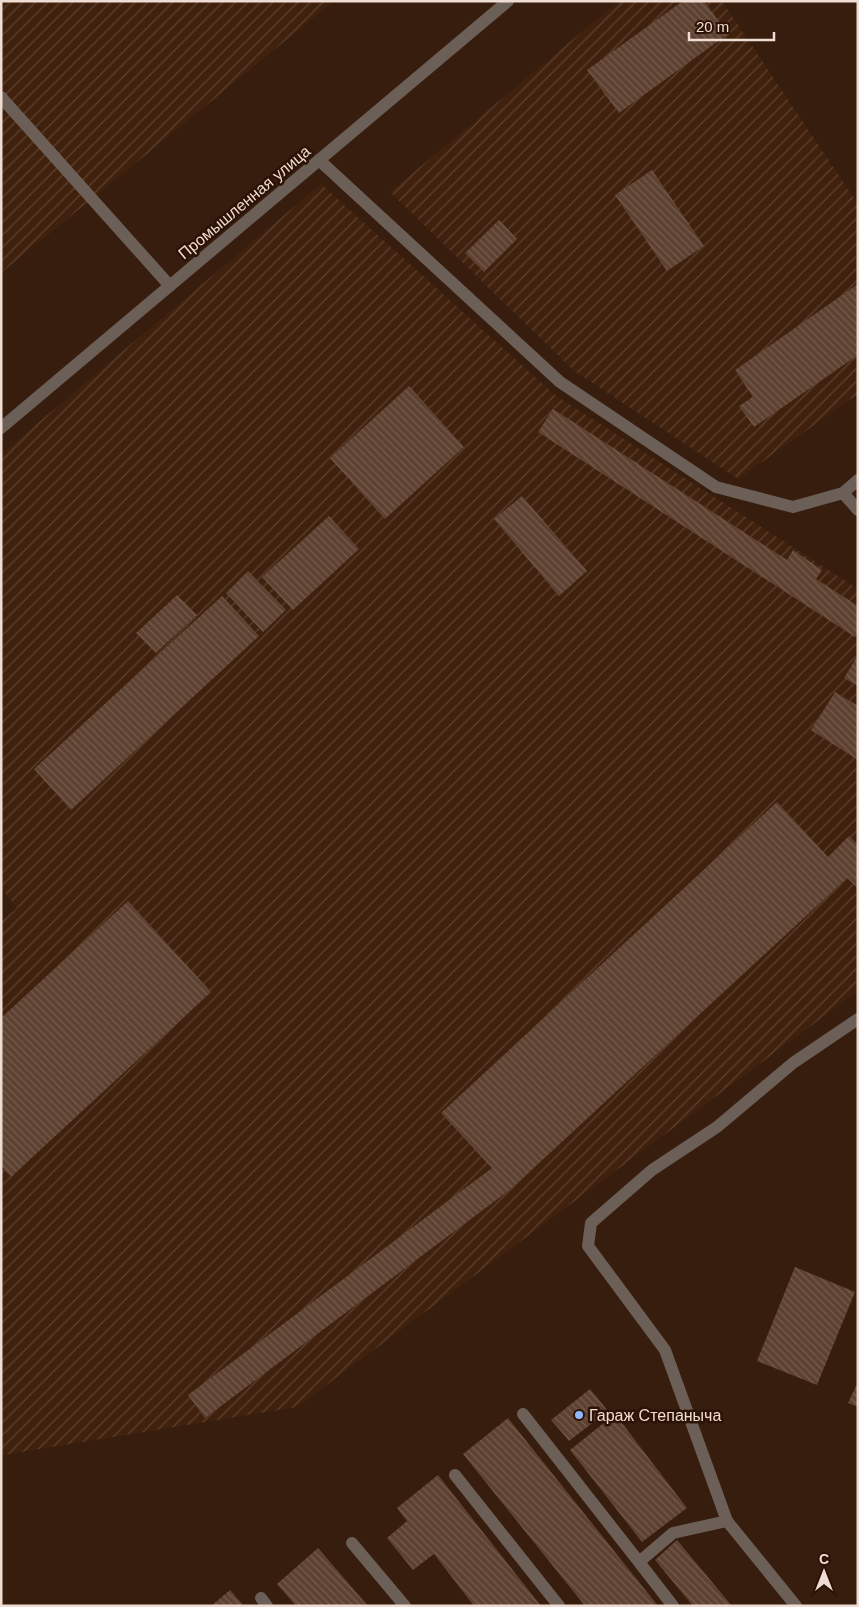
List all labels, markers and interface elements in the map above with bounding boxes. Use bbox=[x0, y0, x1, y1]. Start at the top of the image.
scale bar bbox=[689, 10, 774, 42]
text: 20 m bbox=[696, 18, 729, 35]
street label: Промышленная улица bbox=[175, 142, 314, 262]
place label: Гараж Степаныча bbox=[589, 1407, 721, 1424]
marker: Гараж Степаныча bbox=[573, 1409, 585, 1421]
north arrow bbox=[799, 1547, 849, 1597]
text: С bbox=[819, 1551, 829, 1567]

